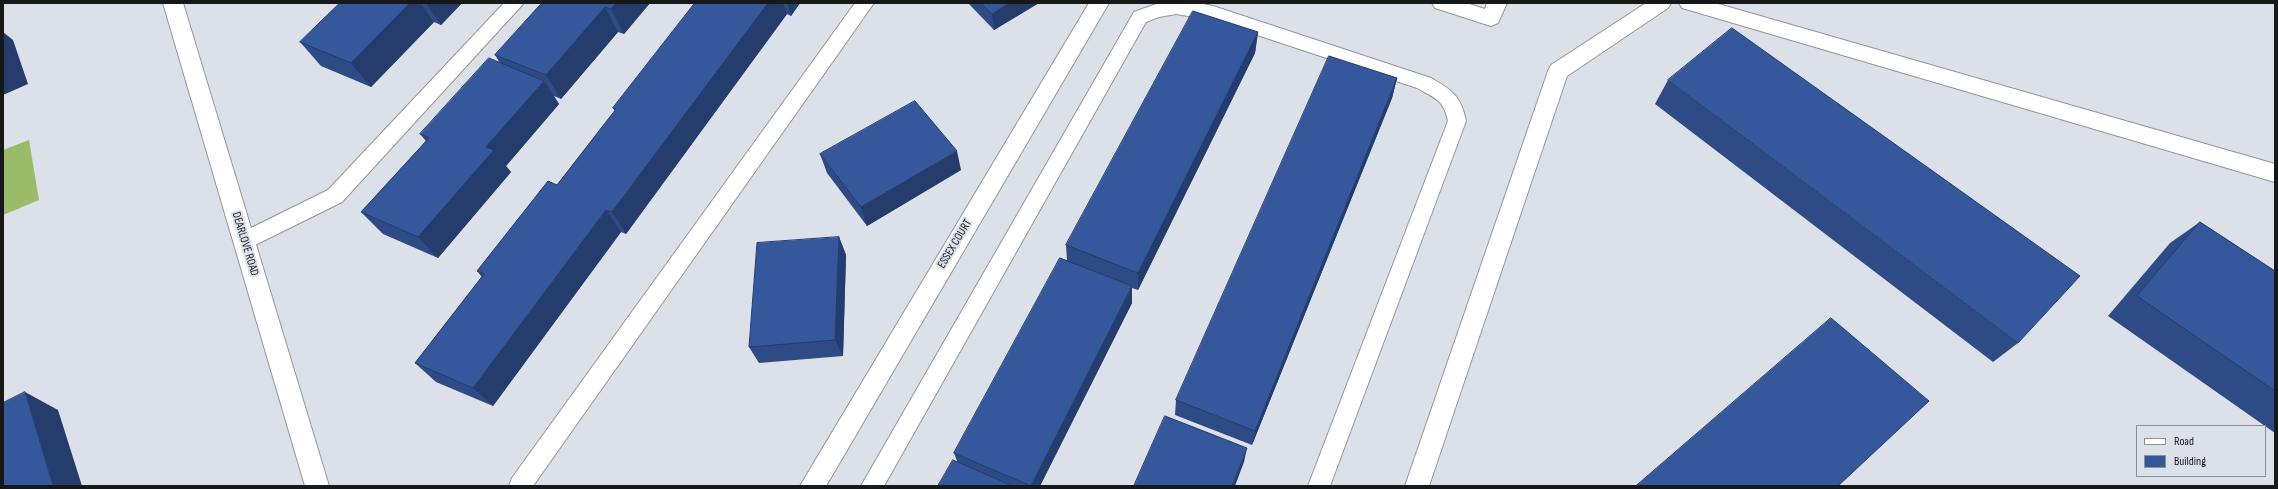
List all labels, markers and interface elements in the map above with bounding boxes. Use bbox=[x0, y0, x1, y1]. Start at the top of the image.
street label: DEARLOVE ROAD bbox=[228, 210, 262, 278]
street label: ESSEX COURT bbox=[935, 217, 975, 271]
legend bbox=[2136, 425, 2266, 477]
text: Road bbox=[2174, 434, 2194, 449]
text: Building bbox=[2174, 454, 2206, 469]

